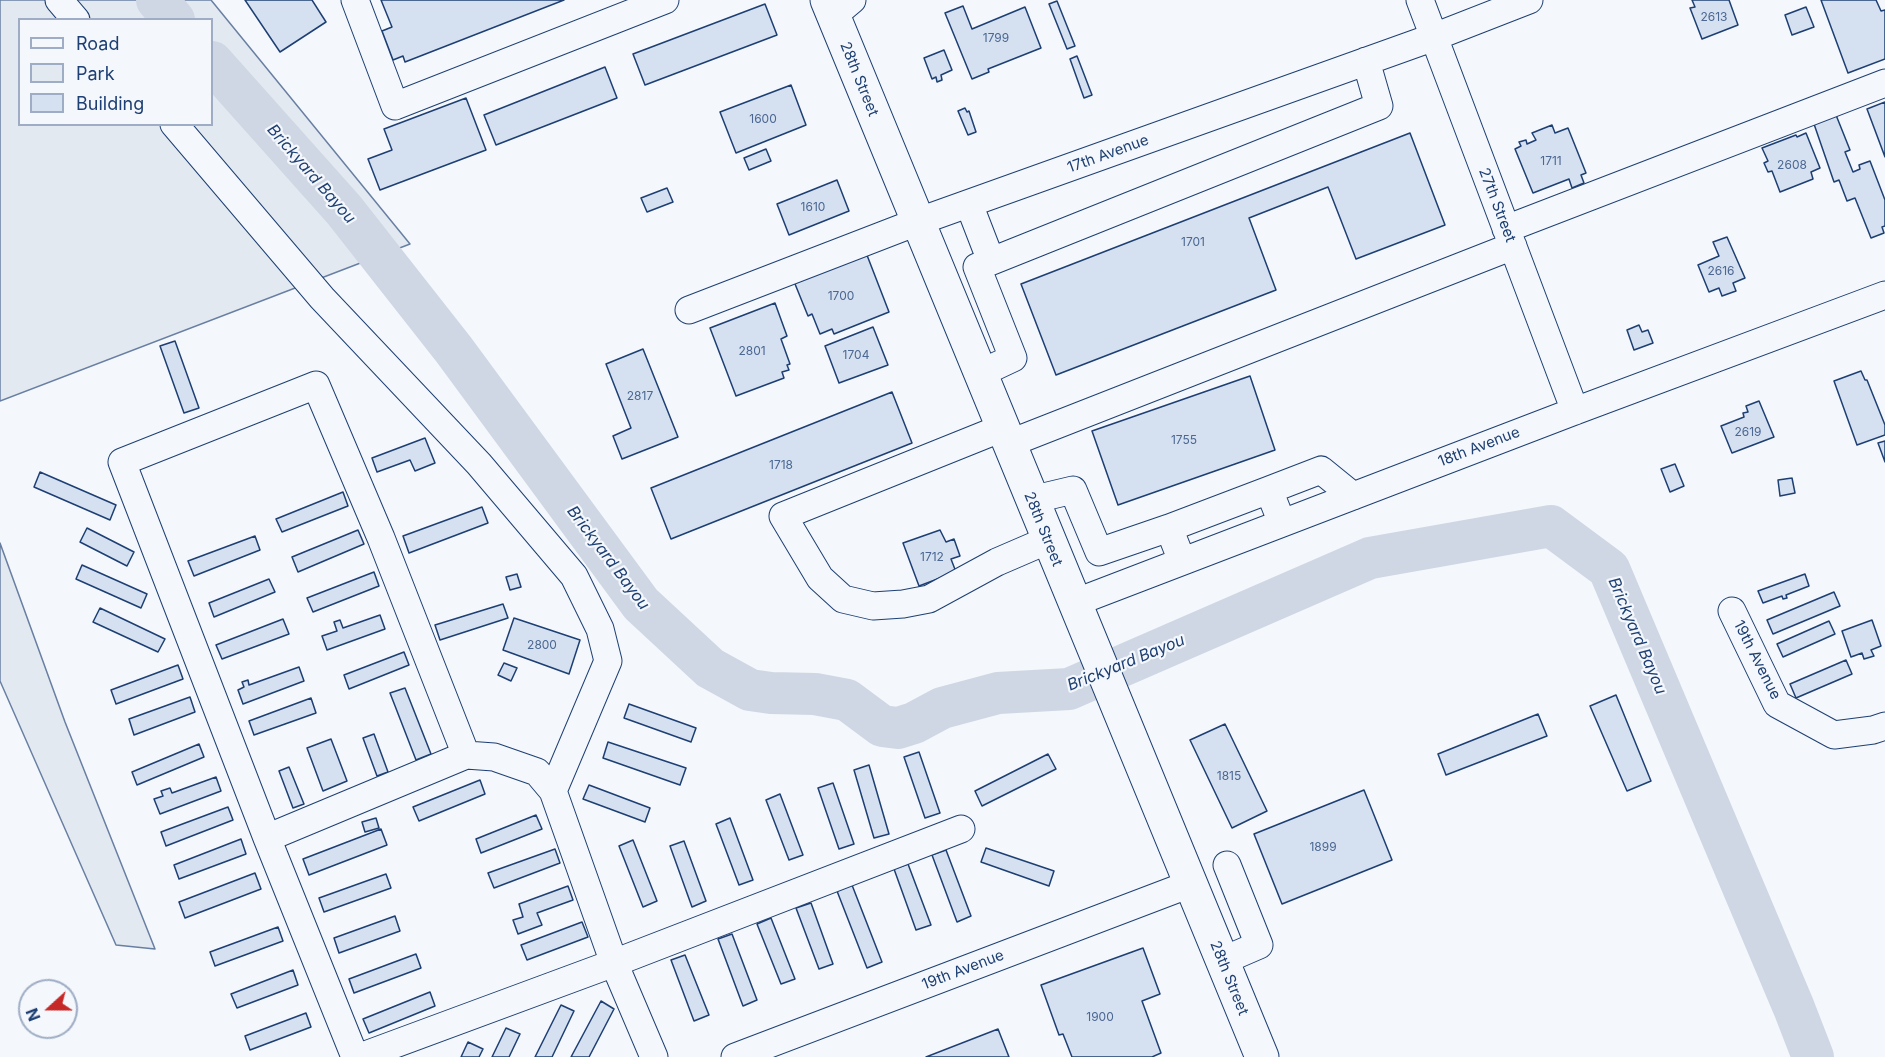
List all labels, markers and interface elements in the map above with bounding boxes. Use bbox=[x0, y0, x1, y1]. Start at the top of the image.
house number: 2613 bbox=[1700, 10, 1728, 24]
legend bbox=[18, 18, 213, 126]
house number: 1799 bbox=[983, 31, 1009, 45]
text: Road bbox=[76, 33, 119, 54]
street label: 28th Street bbox=[836, 39, 882, 119]
text: Park bbox=[76, 63, 115, 84]
text: Building bbox=[76, 93, 144, 114]
house number: 1600 bbox=[749, 112, 777, 126]
water label: Brickyard Bayou bbox=[263, 121, 359, 227]
street label: 17th Avenue bbox=[1065, 131, 1151, 177]
house number: 1711 bbox=[1540, 154, 1562, 168]
house number: 2608 bbox=[1777, 158, 1807, 172]
street label: 27th Street bbox=[1475, 165, 1519, 245]
house number: 1610 bbox=[801, 200, 825, 214]
house number: 1701 bbox=[1181, 235, 1205, 249]
house number: 2616 bbox=[1707, 264, 1735, 278]
house number: 1700 bbox=[828, 289, 854, 303]
house number: 2801 bbox=[738, 344, 766, 358]
house number: 1704 bbox=[843, 348, 869, 362]
house number: 2817 bbox=[627, 389, 653, 403]
street label: 18th Avenue bbox=[1436, 423, 1522, 471]
house number: 2619 bbox=[1734, 425, 1762, 439]
house number: 1755 bbox=[1171, 433, 1197, 447]
house number: 1718 bbox=[769, 458, 793, 472]
street label: 28th Street bbox=[1020, 489, 1066, 569]
water label: Brickyard Bayou bbox=[563, 502, 653, 614]
house number: 1712 bbox=[920, 550, 944, 564]
water label: Brickyard Bayou bbox=[1604, 575, 1670, 697]
street label: 19th Avenue bbox=[1729, 617, 1785, 703]
water label: Brickyard Bayou bbox=[1064, 631, 1188, 695]
house number: 2800 bbox=[527, 638, 557, 652]
house number: 1815 bbox=[1217, 769, 1241, 783]
house number: 1899 bbox=[1309, 840, 1337, 854]
street label: 28th Street bbox=[1206, 938, 1252, 1018]
street label: 19th Avenue bbox=[919, 946, 1007, 994]
north arrow bbox=[18, 979, 78, 1039]
text: N bbox=[22, 1005, 45, 1024]
house number: 1900 bbox=[1086, 1010, 1114, 1024]

